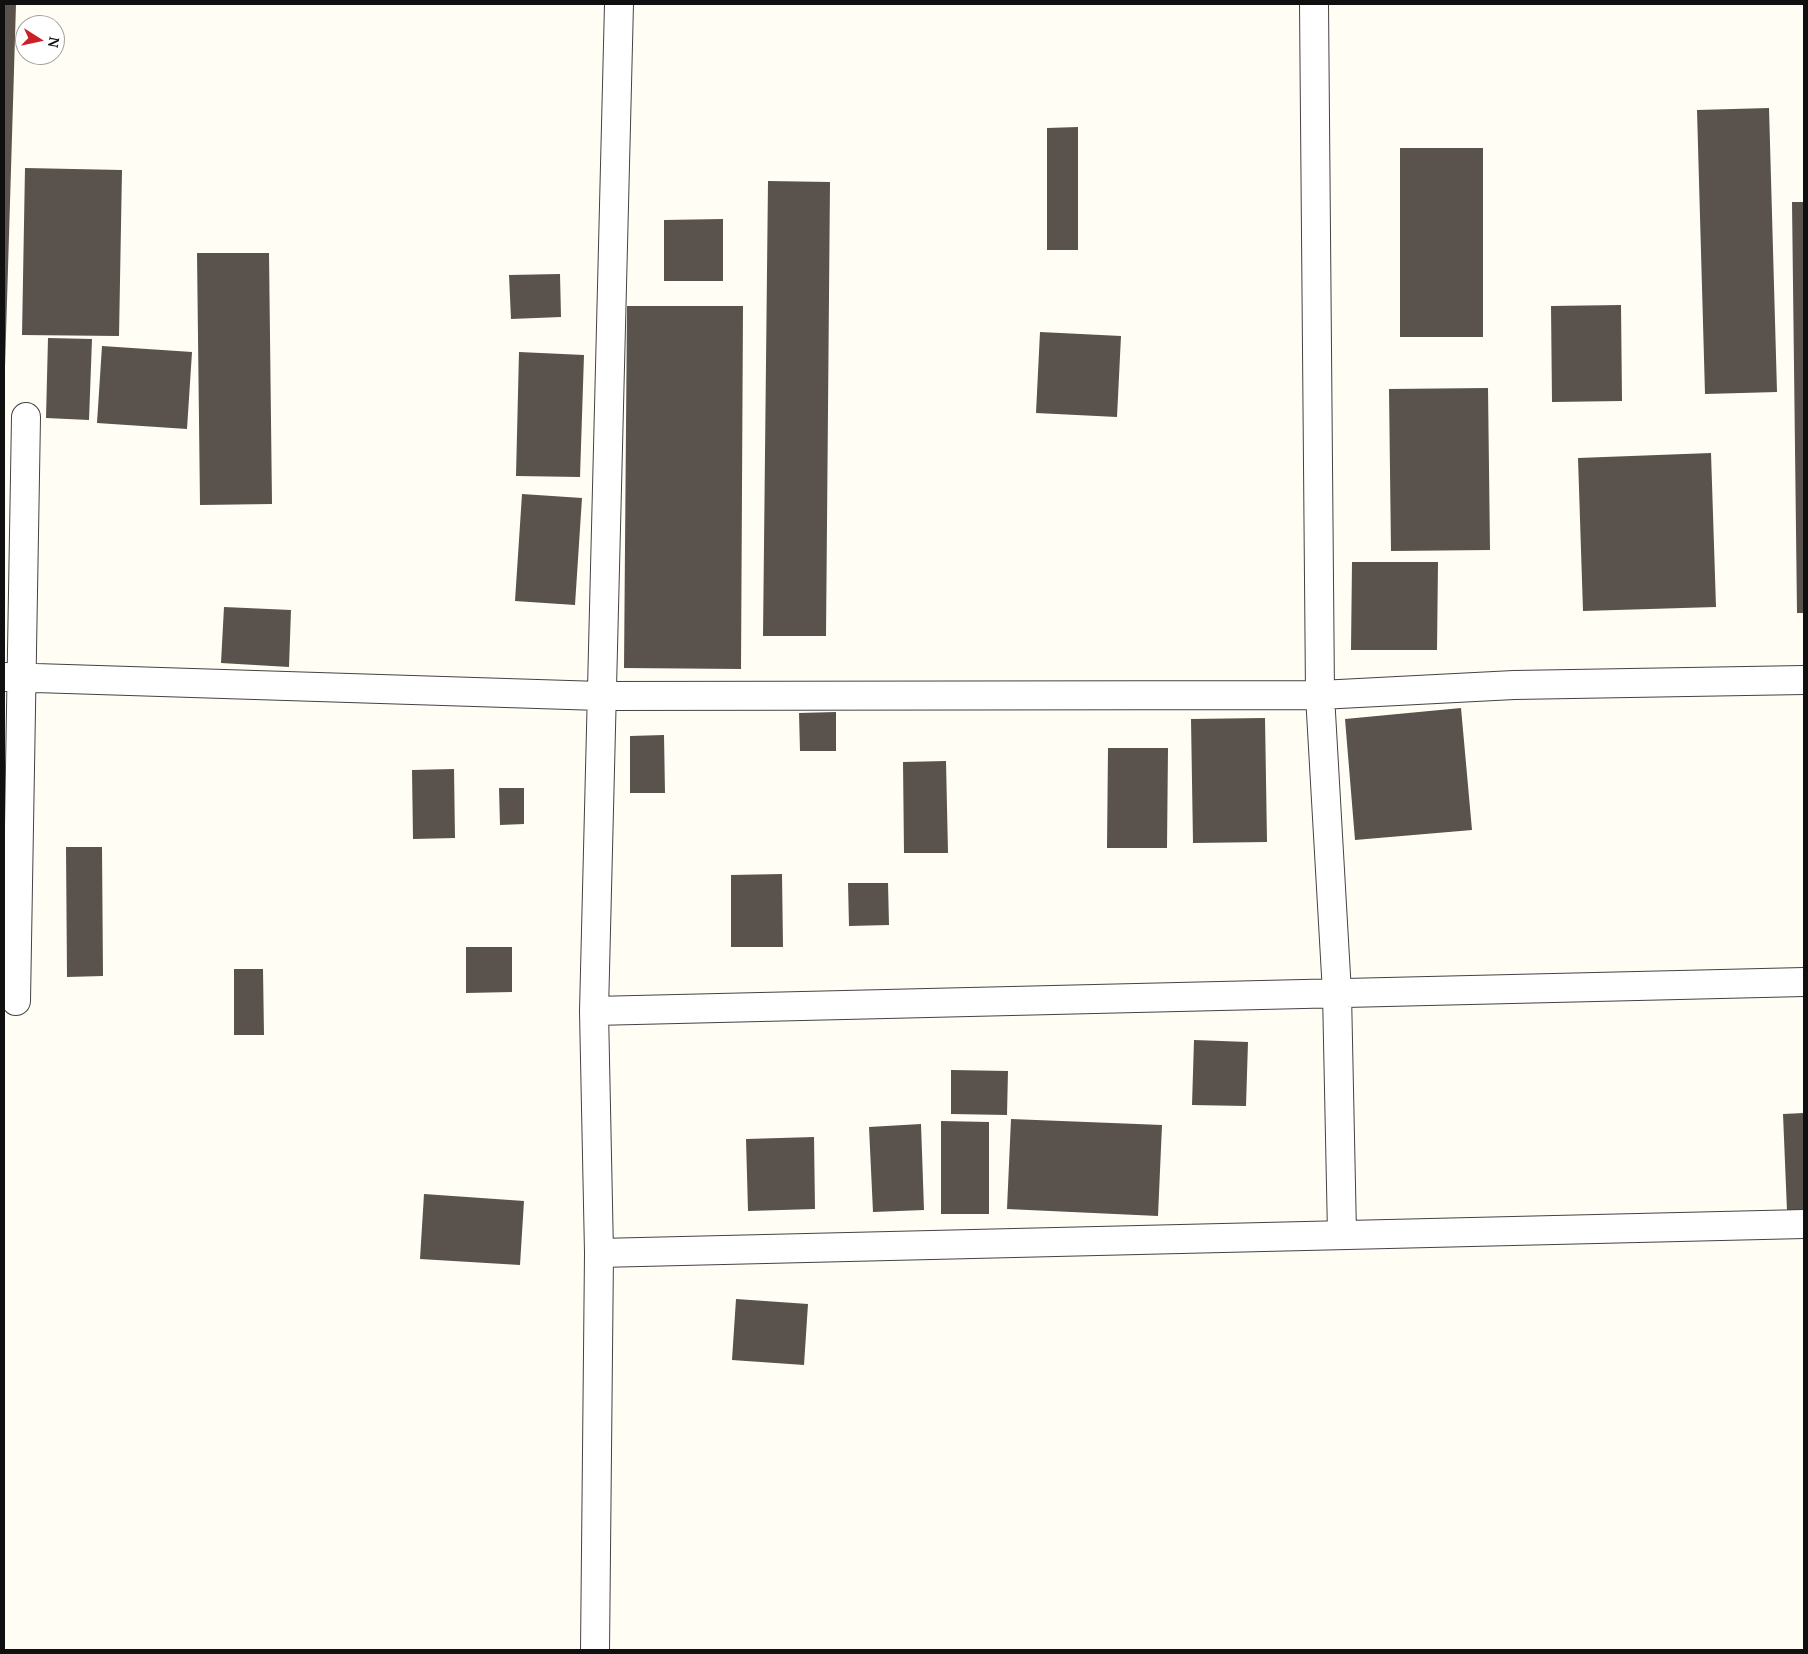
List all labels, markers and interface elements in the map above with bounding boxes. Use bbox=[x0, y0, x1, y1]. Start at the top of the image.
north arrow bbox=[15, 15, 65, 65]
text: N bbox=[44, 36, 65, 49]

